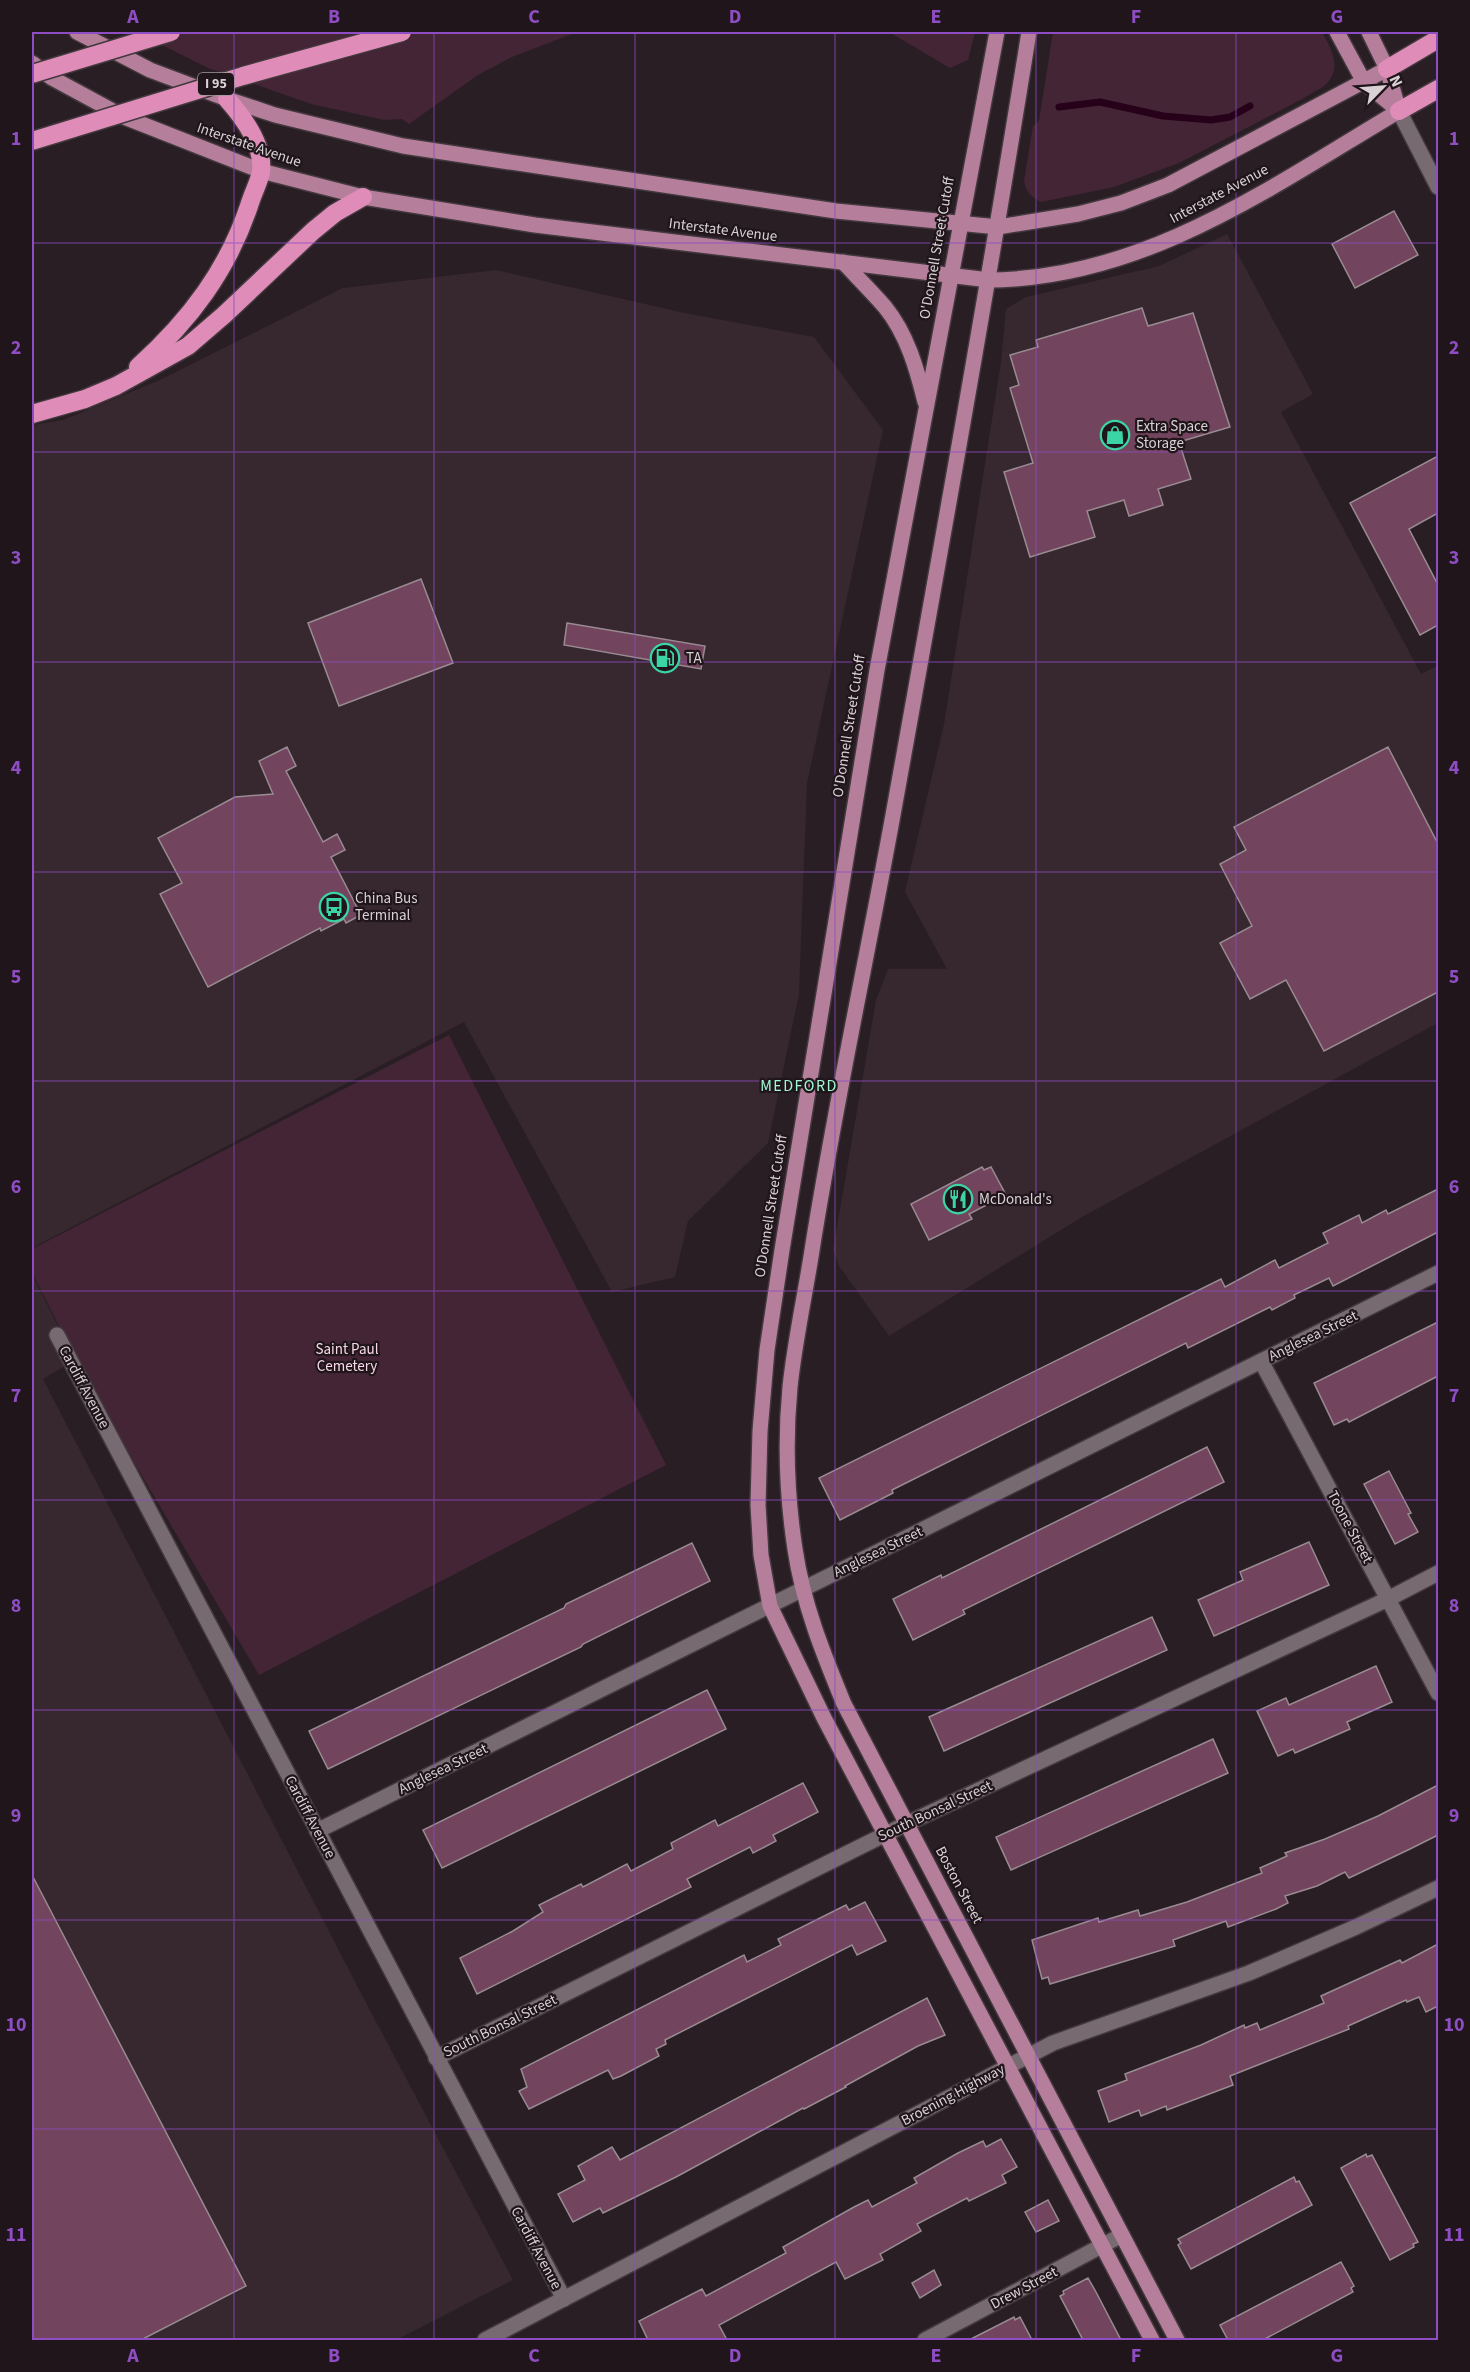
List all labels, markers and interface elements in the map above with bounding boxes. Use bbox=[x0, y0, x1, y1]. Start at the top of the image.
text: A bbox=[126, 3, 139, 31]
text: B bbox=[328, 3, 340, 31]
text: C bbox=[528, 3, 540, 31]
text: D bbox=[729, 3, 741, 31]
text: E bbox=[931, 3, 941, 31]
text: F bbox=[1131, 3, 1141, 31]
text: G bbox=[1331, 3, 1343, 31]
north arrow bbox=[1353, 57, 1413, 117]
text: N bbox=[1383, 72, 1408, 91]
road number: I 95 bbox=[198, 73, 234, 95]
street label: Interstate Avenue bbox=[194, 117, 304, 173]
text: 1 bbox=[11, 125, 21, 153]
text: 1 bbox=[1449, 125, 1459, 153]
street label: Interstate Avenue bbox=[1166, 159, 1272, 229]
street label: O'Donnell Street Cutoff bbox=[914, 174, 960, 321]
street label: Interstate Avenue bbox=[668, 213, 778, 247]
text: 2 bbox=[11, 334, 21, 362]
text: 2 bbox=[1449, 334, 1459, 362]
place label: Extra Space Storage bbox=[1136, 416, 1208, 454]
shop icon: Extra Space Storage bbox=[1099, 419, 1131, 451]
text: 3 bbox=[11, 544, 21, 572]
text: 3 bbox=[1449, 544, 1459, 572]
fuel station icon: TA bbox=[649, 642, 681, 674]
place label: TA bbox=[686, 648, 702, 669]
street label: O'Donnell Street Cutoff bbox=[827, 652, 871, 799]
text: 4 bbox=[11, 754, 22, 782]
text: 4 bbox=[1449, 754, 1460, 782]
place label: China Bus Terminal bbox=[355, 888, 417, 926]
bus stop icon: China Bus Terminal bbox=[318, 891, 350, 923]
text: 5 bbox=[11, 963, 21, 991]
text: 5 bbox=[1449, 963, 1459, 991]
district label: MEDFORD bbox=[760, 1075, 838, 1097]
street label: O'Donnell Street Cutoff bbox=[749, 1132, 793, 1279]
text: 6 bbox=[11, 1173, 21, 1201]
text: 6 bbox=[1449, 1173, 1459, 1201]
restaurant icon: McDonald's bbox=[942, 1183, 974, 1215]
place label: McDonald's bbox=[979, 1189, 1052, 1210]
street label: Anglesea Street bbox=[1265, 1305, 1361, 1367]
park label: Saint Paul Cemetery bbox=[316, 1339, 379, 1377]
street label: Cardiff Avenue bbox=[53, 1342, 115, 1432]
text: 7 bbox=[11, 1382, 21, 1410]
text: 7 bbox=[1449, 1382, 1459, 1410]
street label: Toone Street bbox=[1322, 1487, 1378, 1567]
street label: Anglesea Street bbox=[830, 1521, 926, 1583]
text: 8 bbox=[11, 1592, 21, 1620]
text: 8 bbox=[1449, 1592, 1459, 1620]
street label: Anglesea Street bbox=[395, 1738, 491, 1800]
street label: Cardiff Avenue bbox=[279, 1772, 341, 1862]
street label: South Bonsal Street bbox=[874, 1775, 996, 1847]
text: 9 bbox=[11, 1802, 21, 1830]
text: 9 bbox=[1449, 1802, 1459, 1830]
street label: Boston Street bbox=[930, 1843, 988, 1927]
street label: South Bonsal Street bbox=[440, 1989, 560, 2063]
text: 10 bbox=[5, 2011, 27, 2039]
text: 10 bbox=[1443, 2011, 1465, 2039]
street label: Broening Highway bbox=[898, 2059, 1008, 2131]
street label: Cardiff Avenue bbox=[505, 2203, 567, 2293]
text: 11 bbox=[5, 2221, 27, 2249]
text: 11 bbox=[1443, 2221, 1465, 2249]
street label: Drew Street bbox=[987, 2262, 1061, 2314]
text: A bbox=[126, 2342, 139, 2370]
text: B bbox=[328, 2342, 340, 2370]
text: C bbox=[528, 2342, 540, 2370]
text: D bbox=[729, 2342, 741, 2370]
text: E bbox=[931, 2342, 941, 2370]
text: F bbox=[1131, 2342, 1141, 2370]
text: G bbox=[1331, 2342, 1343, 2370]

